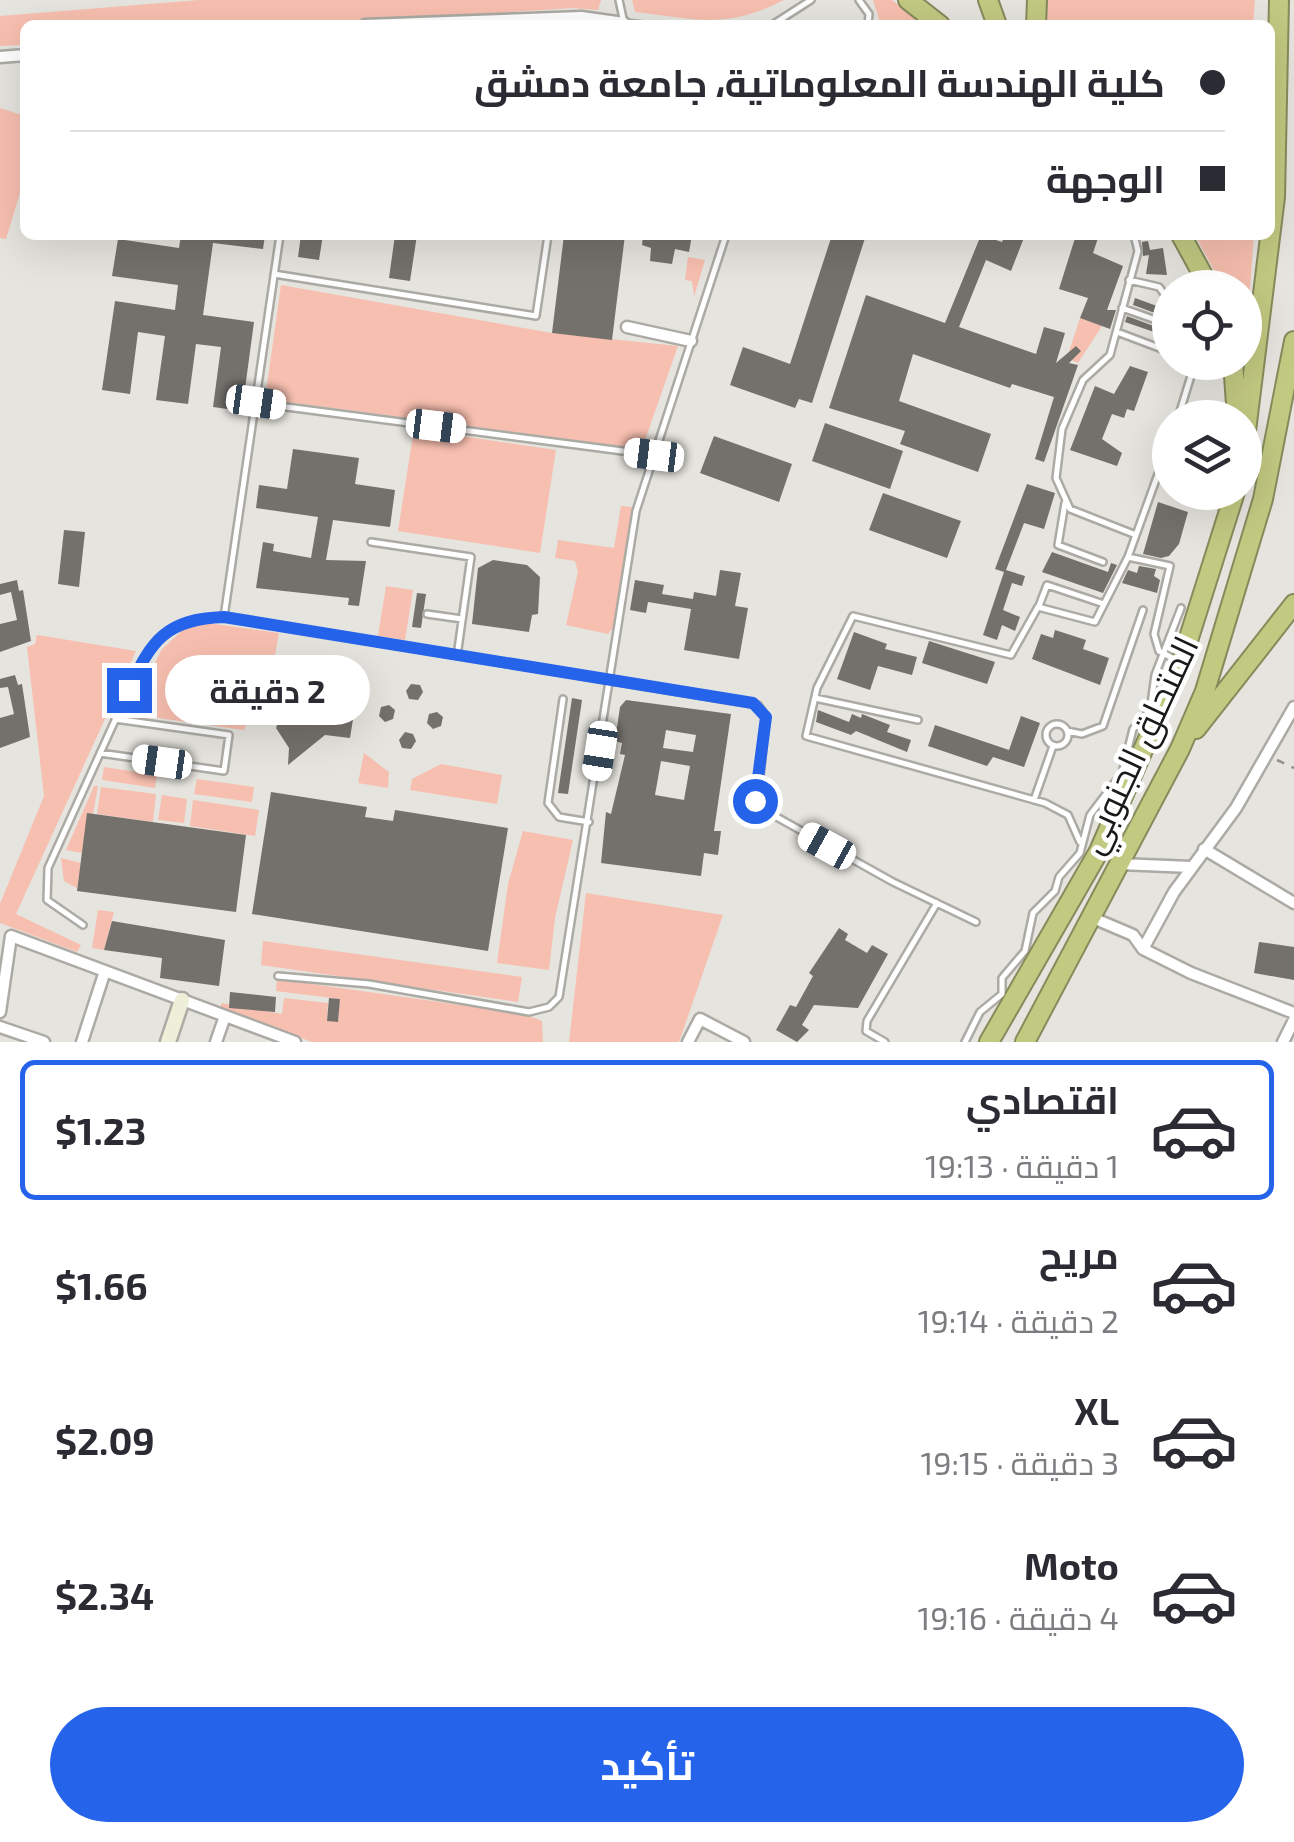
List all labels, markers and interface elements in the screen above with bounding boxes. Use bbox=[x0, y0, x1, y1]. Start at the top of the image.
text: كلية الهندسة المعلوماتية، جامعة دمشق bbox=[474, 59, 1165, 105]
text: الوجهة bbox=[1046, 155, 1165, 201]
map controls bbox=[1152, 270, 1262, 510]
button: locate bbox=[1152, 270, 1262, 380]
car bbox=[224, 383, 288, 421]
button: layers bbox=[1152, 400, 1262, 510]
car bbox=[404, 407, 468, 445]
car bbox=[622, 436, 686, 474]
street label: المتحلق الجنوبي bbox=[1069, 629, 1213, 863]
callout: 2 دقيقة bbox=[164, 655, 369, 725]
route end bbox=[107, 668, 152, 713]
text: 2 دقيقة bbox=[210, 671, 325, 709]
car bbox=[580, 719, 620, 783]
car bbox=[130, 743, 194, 781]
route start bbox=[733, 779, 778, 824]
car bbox=[793, 818, 861, 874]
text: اقتصادي bbox=[966, 1076, 1119, 1122]
icon: car bbox=[1149, 1085, 1239, 1175]
text: $1.23 bbox=[55, 1107, 146, 1153]
text: 1 دقيقة · 19:13 bbox=[925, 1146, 1119, 1184]
text: مريح bbox=[1039, 1231, 1119, 1277]
icon: car bbox=[1149, 1240, 1239, 1330]
text: $1.66 bbox=[55, 1262, 148, 1308]
text: 2 دقيقة · 19:14 bbox=[918, 1301, 1119, 1339]
text: XL bbox=[1074, 1387, 1119, 1433]
icon: car bbox=[1149, 1395, 1239, 1485]
text: $2.09 bbox=[55, 1417, 155, 1463]
text: 3 دقيقة · 19:15 bbox=[921, 1443, 1119, 1481]
text: Moto bbox=[1024, 1542, 1119, 1588]
icon: car bbox=[1149, 1550, 1239, 1640]
text: $2.34 bbox=[55, 1572, 154, 1618]
text: 4 دقيقة · 19:16 bbox=[917, 1598, 1119, 1636]
button: تأكيد bbox=[50, 1707, 1244, 1822]

